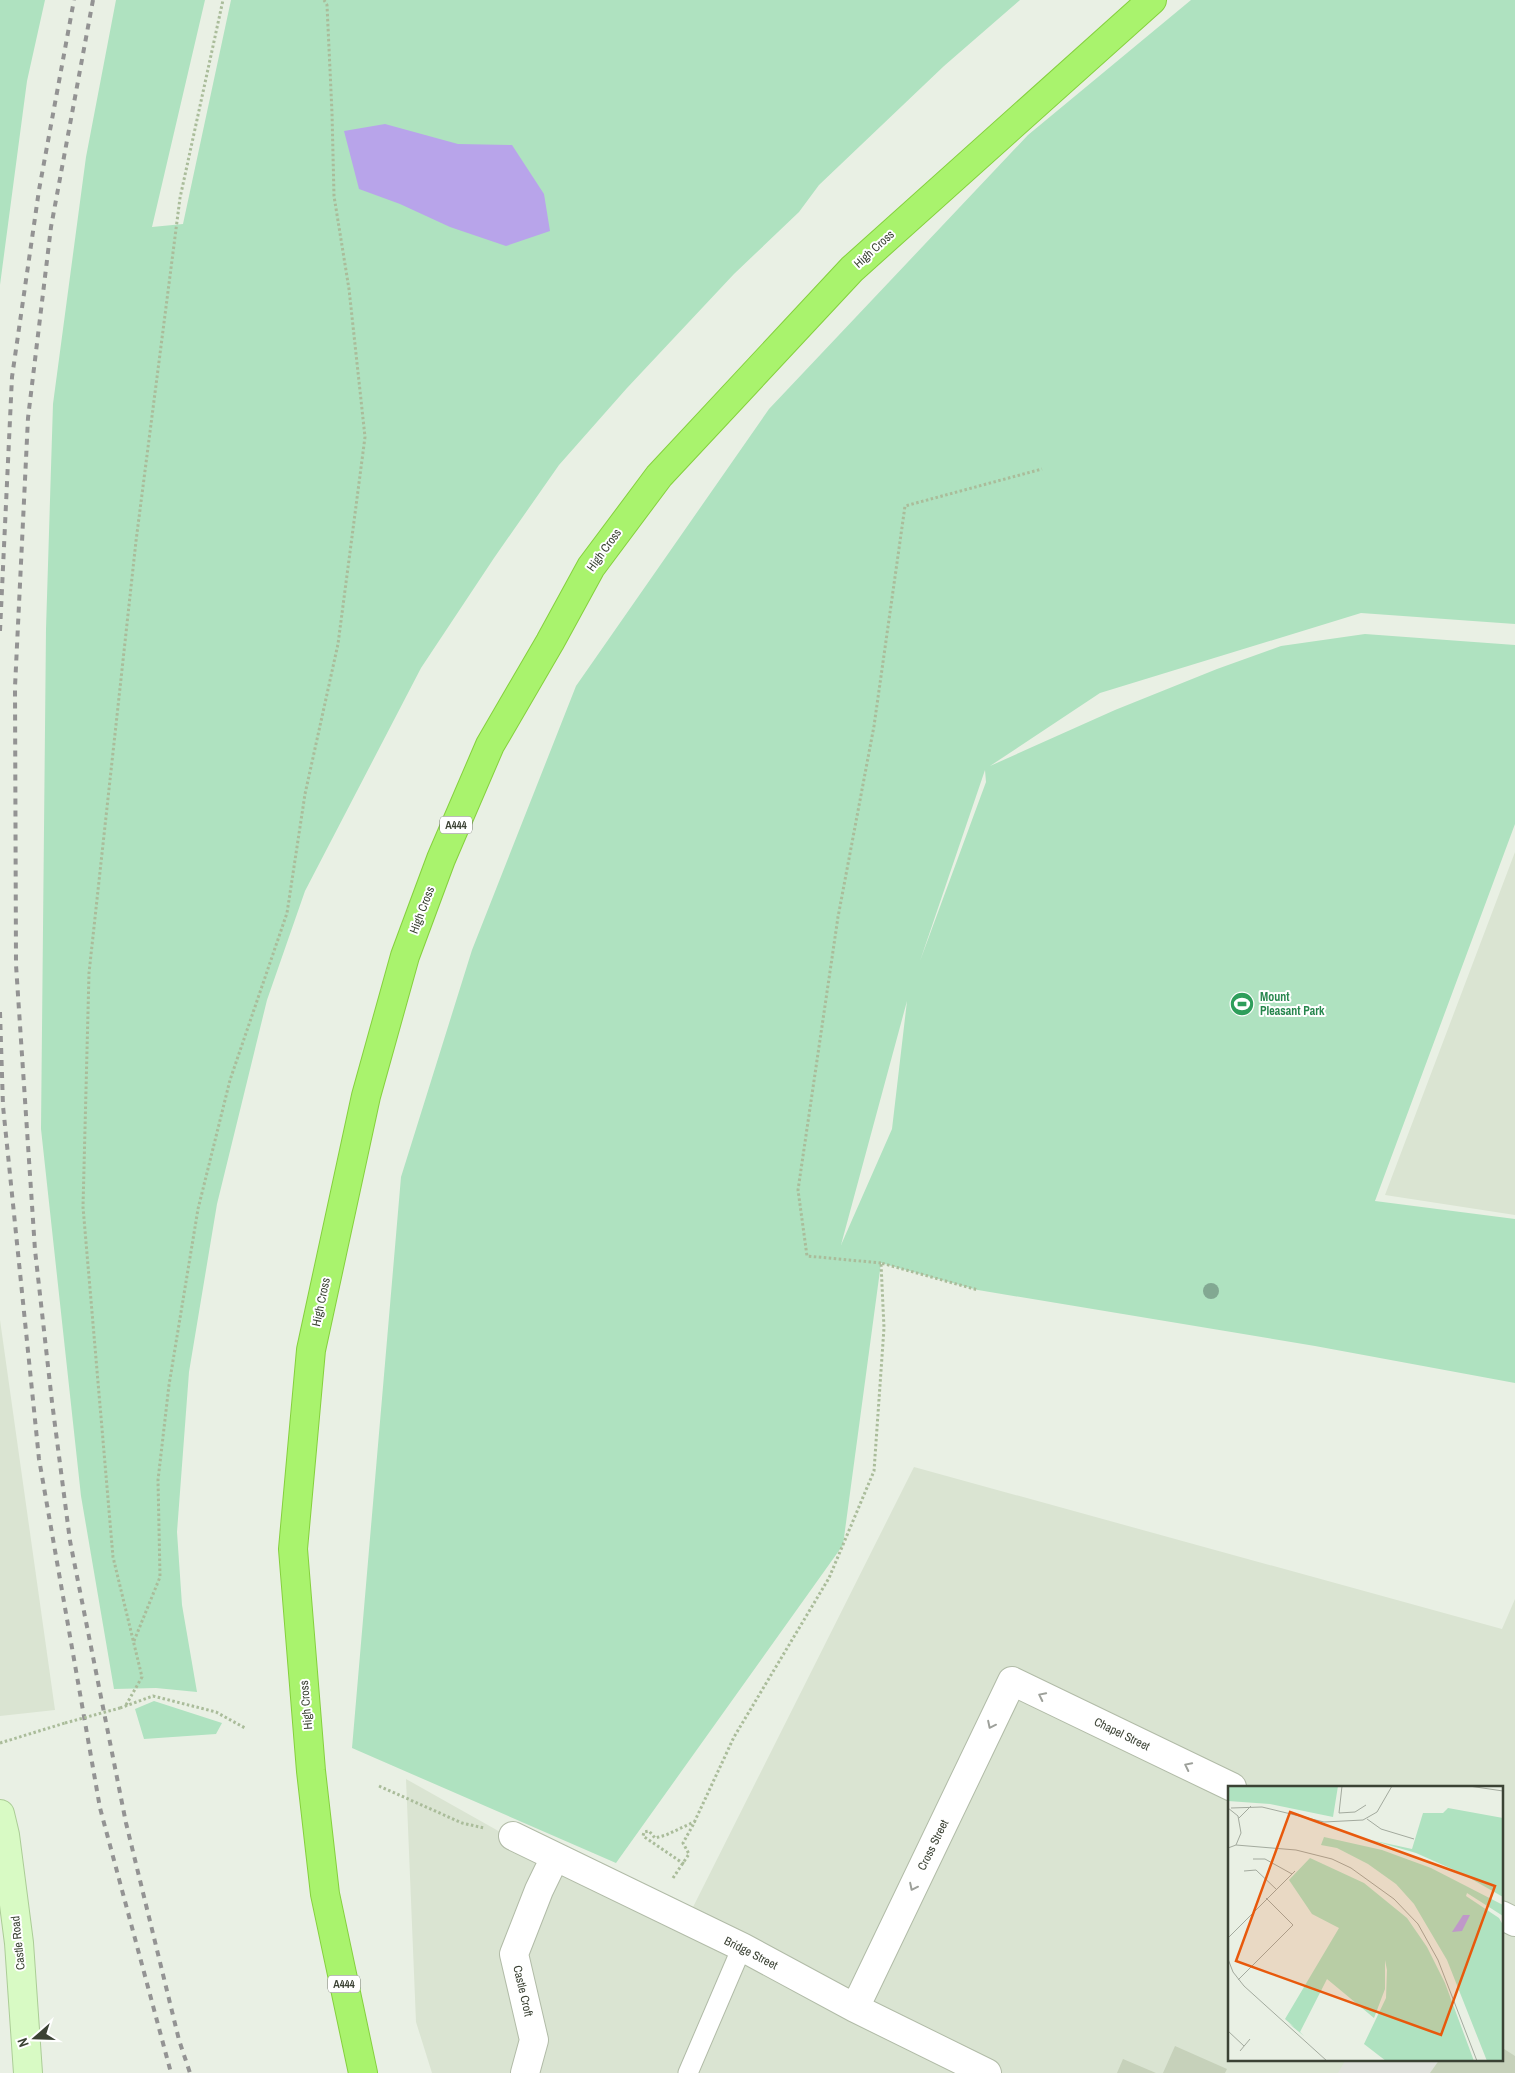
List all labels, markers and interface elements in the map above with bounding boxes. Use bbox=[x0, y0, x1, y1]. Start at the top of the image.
street label: High Cross bbox=[850, 227, 898, 271]
street label: High Cross bbox=[583, 525, 625, 575]
road number: A444 bbox=[440, 816, 472, 834]
street label: High Cross bbox=[406, 884, 438, 936]
place label: Mount Pleasant Park bbox=[1260, 989, 1325, 1019]
sports icon: Mount Pleasant Park bbox=[1229, 991, 1255, 1017]
street label: High Cross bbox=[308, 1276, 334, 1328]
street label: High Cross bbox=[296, 1680, 316, 1730]
one-way arrow bbox=[1038, 1691, 1047, 1702]
street label: Chapel Street bbox=[1091, 1714, 1153, 1754]
one-way arrow bbox=[986, 1720, 997, 1729]
one-way arrow bbox=[1184, 1761, 1193, 1772]
inset map bbox=[1228, 1786, 1502, 2060]
street label: Cross Street bbox=[914, 1817, 952, 1873]
one-way arrow bbox=[908, 1882, 919, 1891]
street label: Castle Road bbox=[7, 1915, 29, 1971]
street label: Bridge Street bbox=[722, 1933, 781, 1973]
street label: Castle Croft bbox=[509, 1964, 537, 2018]
road number: A444 bbox=[328, 1976, 360, 1992]
north arrow bbox=[10, 2013, 60, 2063]
text: N bbox=[13, 2035, 33, 2049]

